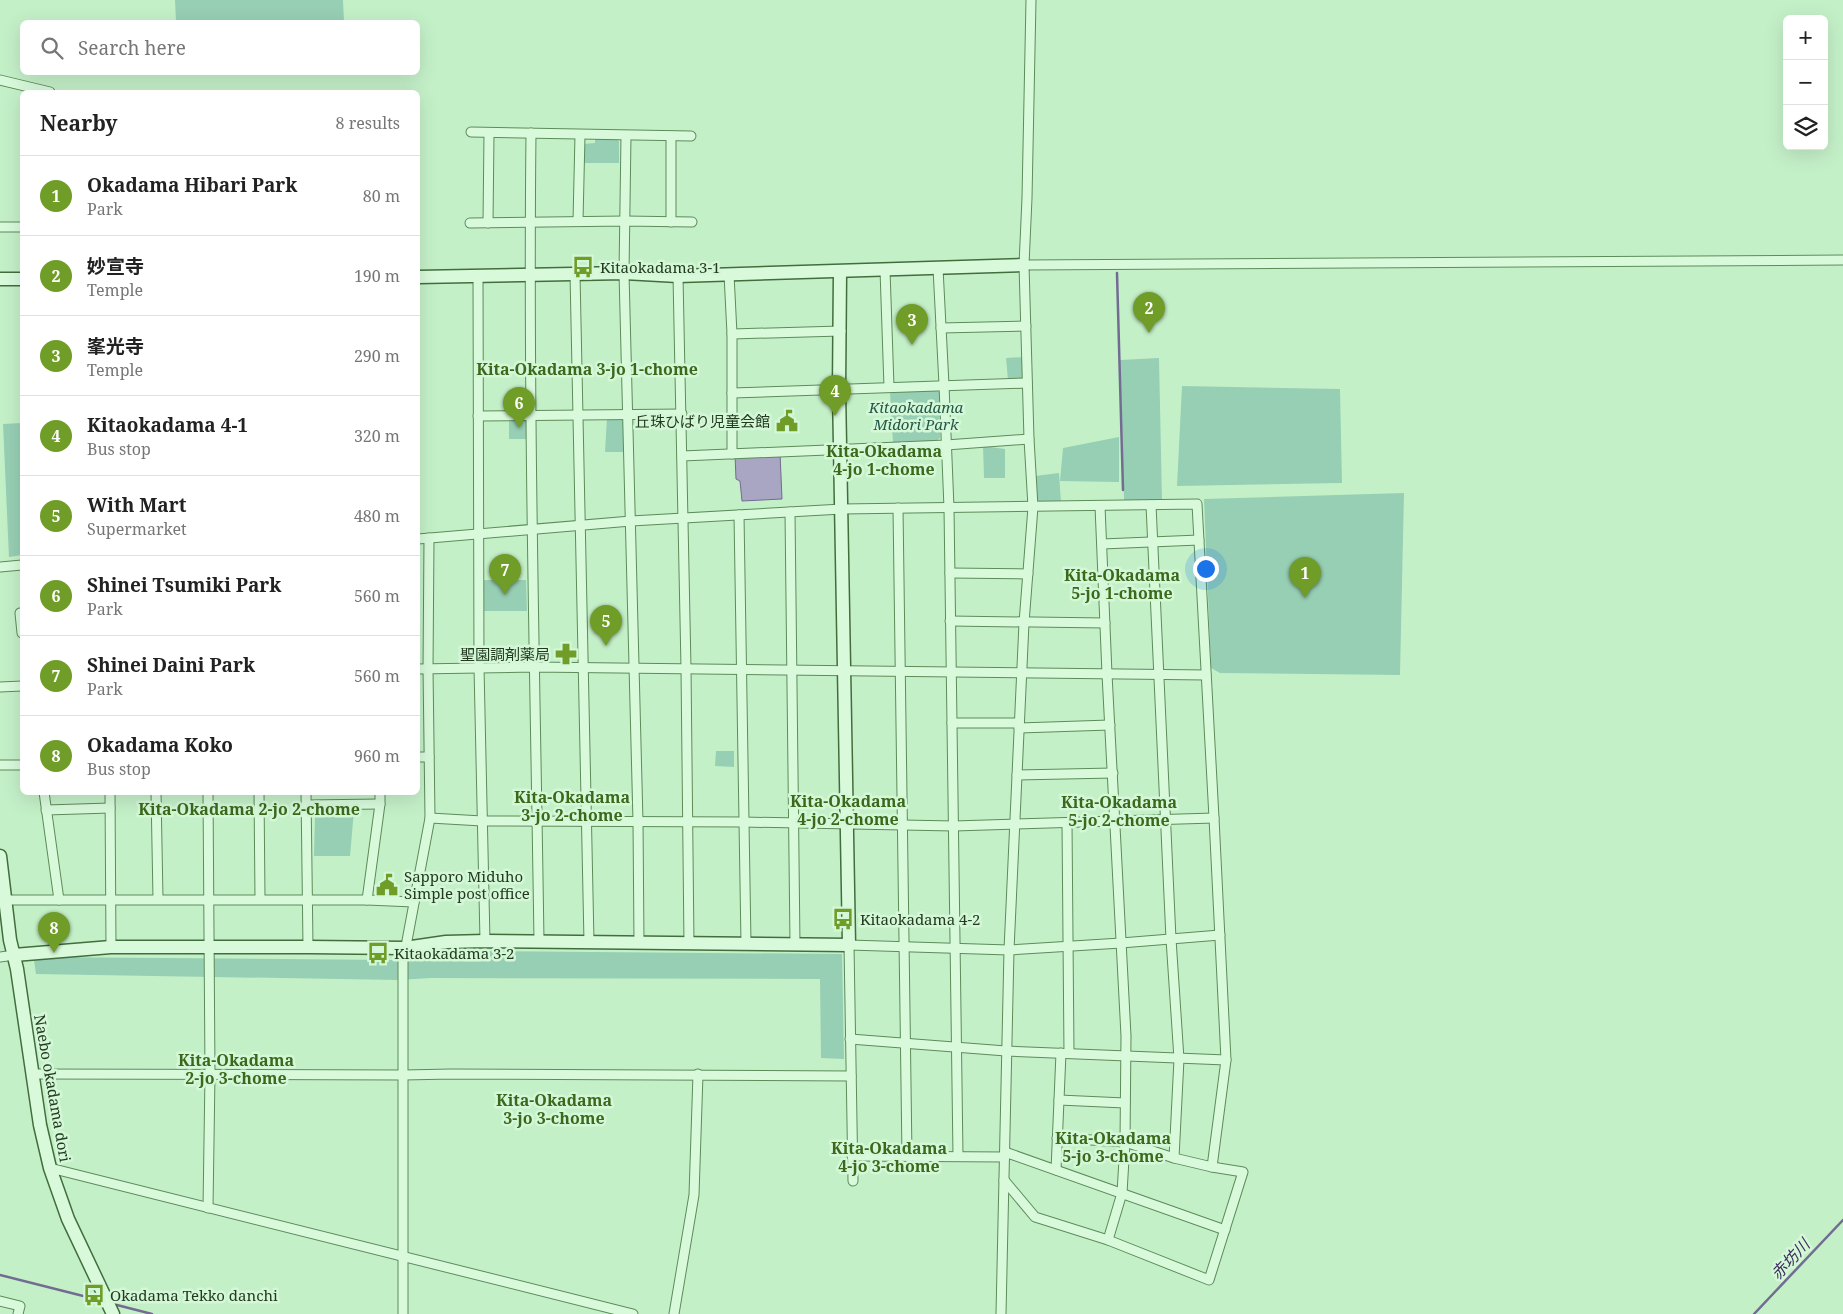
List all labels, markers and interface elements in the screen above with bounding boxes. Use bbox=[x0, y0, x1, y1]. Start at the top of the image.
map controls bbox=[1783, 15, 1828, 150]
button: + bbox=[1783, 15, 1828, 60]
search box bbox=[20, 20, 420, 75]
icon: search bbox=[38, 34, 66, 62]
text: Search here bbox=[78, 35, 186, 61]
button: − bbox=[1783, 60, 1828, 105]
button: layers bbox=[1783, 105, 1828, 150]
text: Nearby bbox=[40, 109, 118, 137]
text: 8 results bbox=[336, 112, 400, 134]
text: Okadama Hibari Park bbox=[87, 172, 297, 198]
text: 1 bbox=[51, 185, 61, 207]
text: 80 m bbox=[363, 185, 400, 207]
text: Park bbox=[87, 198, 123, 220]
text: 妙宣寺 bbox=[87, 253, 144, 279]
bus stop icon: Kitaokadama 3-1 bbox=[570, 254, 596, 280]
place label: Kitaokadama 3-1 bbox=[600, 257, 721, 277]
text: 2 bbox=[51, 265, 61, 287]
text: 190 m bbox=[354, 265, 400, 287]
text: Temple bbox=[87, 279, 143, 301]
pin: 2 bbox=[1133, 292, 1165, 333]
pin: 3 bbox=[896, 304, 928, 345]
text: 峯光寺 bbox=[87, 333, 144, 359]
text: 3 bbox=[51, 345, 61, 367]
text: 290 m bbox=[354, 345, 400, 367]
district label: Kita-Okadama 3-jo 1-chome bbox=[476, 358, 698, 380]
text: Temple bbox=[87, 359, 143, 381]
pin: 4 bbox=[819, 375, 851, 416]
pin: 6 bbox=[503, 387, 535, 428]
park label: Kitaokadama Midori Park bbox=[868, 397, 964, 434]
public building icon: 丘珠ひばり児童会館 bbox=[774, 408, 800, 434]
place label: 丘珠ひばり児童会館 bbox=[635, 411, 770, 431]
text: Kitaokadama 4-1 bbox=[87, 412, 248, 438]
text: 4 bbox=[51, 425, 61, 447]
text: 320 m bbox=[354, 425, 400, 447]
text: Bus stop bbox=[87, 438, 151, 460]
district label: Kita-Okadama 4-jo 1-chome bbox=[826, 440, 942, 480]
text: With Mart bbox=[87, 492, 186, 518]
text: 5 bbox=[51, 505, 61, 527]
text: 480 m bbox=[354, 505, 400, 527]
text: Supermarket bbox=[87, 518, 187, 540]
pin: 7 bbox=[489, 554, 521, 595]
your location bbox=[1193, 556, 1219, 582]
pin: 1 bbox=[1289, 557, 1321, 598]
district label: Kita-Okadama 5-jo 1-chome bbox=[1064, 564, 1180, 604]
text: Shinei Tsumiki Park bbox=[87, 572, 281, 598]
text: 6 bbox=[51, 585, 61, 607]
text: 560 m bbox=[354, 585, 400, 607]
text: Park bbox=[87, 598, 123, 620]
pin: 5 bbox=[590, 605, 622, 646]
pharmacy icon: 聖園調剤薬局 bbox=[553, 641, 579, 667]
place label: 聖園調剤薬局 bbox=[460, 644, 550, 664]
text: Shinei Daini Park bbox=[87, 652, 255, 678]
text: 7 bbox=[51, 665, 61, 687]
text: 560 m bbox=[354, 665, 400, 687]
text: Park bbox=[87, 678, 123, 700]
text: Okadama Koko bbox=[87, 732, 233, 758]
text: 8 bbox=[51, 745, 61, 767]
text: 960 m bbox=[354, 745, 400, 767]
text: Bus stop bbox=[87, 758, 151, 780]
district label: Kita-Okadama 3-jo 2-chome bbox=[514, 786, 630, 826]
district label: Kita-Okadama 4-jo 2-chome bbox=[790, 790, 906, 830]
district label: Kita-Okadama 5-jo 2-chome bbox=[1061, 791, 1177, 831]
district label: Kita-Okadama 2-jo 2-chome bbox=[138, 798, 360, 820]
place label: Sapporo Miduho Simple post office bbox=[404, 866, 530, 903]
public building icon: Sapporo Miduho Simple post office bbox=[374, 872, 400, 898]
bus stop icon: Kitaokadama 4-2 bbox=[830, 906, 856, 932]
place label: Kitaokadama 4-2 bbox=[860, 909, 981, 929]
pin: 8 bbox=[38, 912, 70, 953]
bus stop icon: Kitaokadama 3-2 bbox=[365, 940, 391, 966]
place label: Kitaokadama 3-2 bbox=[394, 943, 515, 963]
street label: Naebo okadama dori bbox=[30, 1013, 76, 1164]
district label: Kita-Okadama 2-jo 3-chome bbox=[178, 1049, 294, 1089]
district label: Kita-Okadama 3-jo 3-chome bbox=[496, 1089, 612, 1129]
district label: Kita-Okadama 5-jo 3-chome bbox=[1055, 1127, 1171, 1167]
district label: Kita-Okadama 4-jo 3-chome bbox=[831, 1137, 947, 1177]
water label: 赤坊川 bbox=[1766, 1232, 1816, 1284]
bus stop icon: Okadama Tekko danchi bbox=[81, 1282, 107, 1308]
place label: Okadama Tekko danchi bbox=[110, 1285, 278, 1305]

